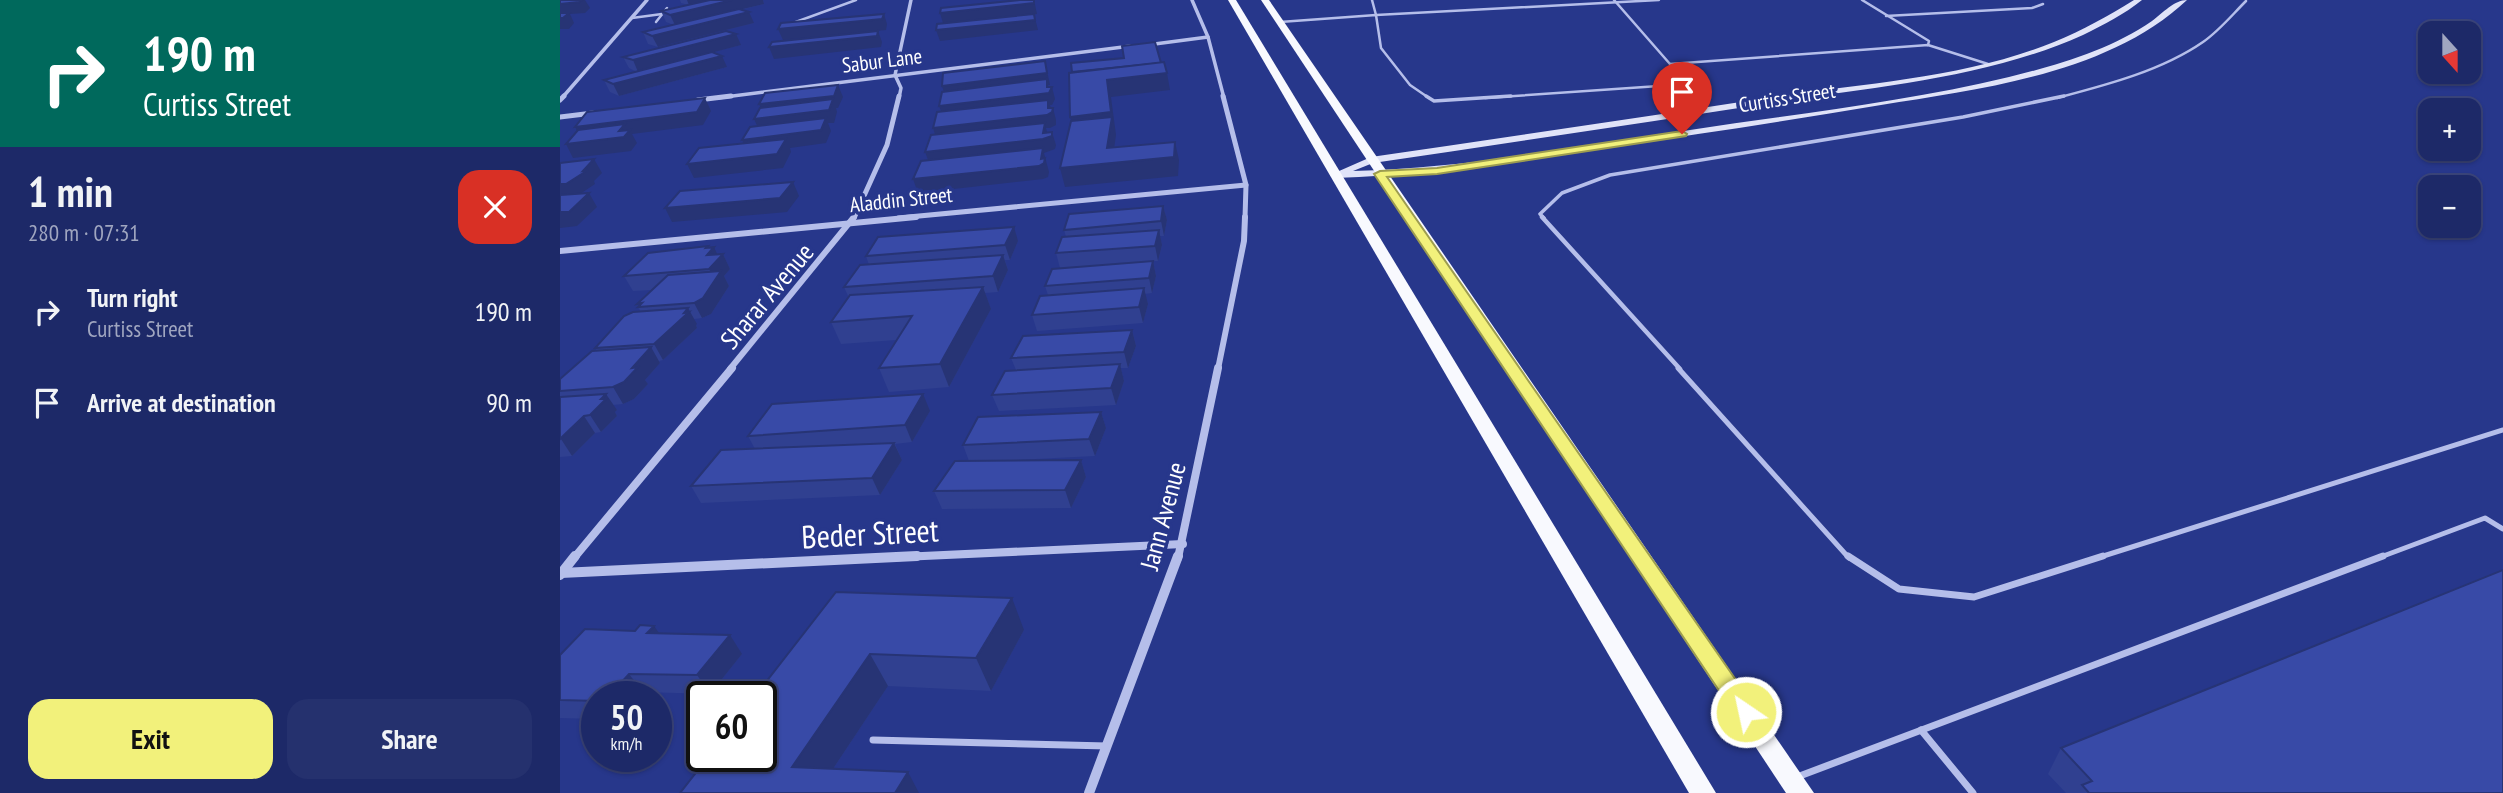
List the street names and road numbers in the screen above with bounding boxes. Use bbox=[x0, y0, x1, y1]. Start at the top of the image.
street label: Sabur Lane bbox=[840, 42, 924, 79]
street label: Curtiss Street bbox=[1737, 77, 1837, 118]
street label: Aladdin Street bbox=[848, 181, 954, 218]
street label: Sharar Avenue bbox=[713, 236, 820, 355]
street label: Jann Avenue bbox=[1132, 458, 1193, 574]
street label: Beder Street bbox=[800, 508, 940, 558]

